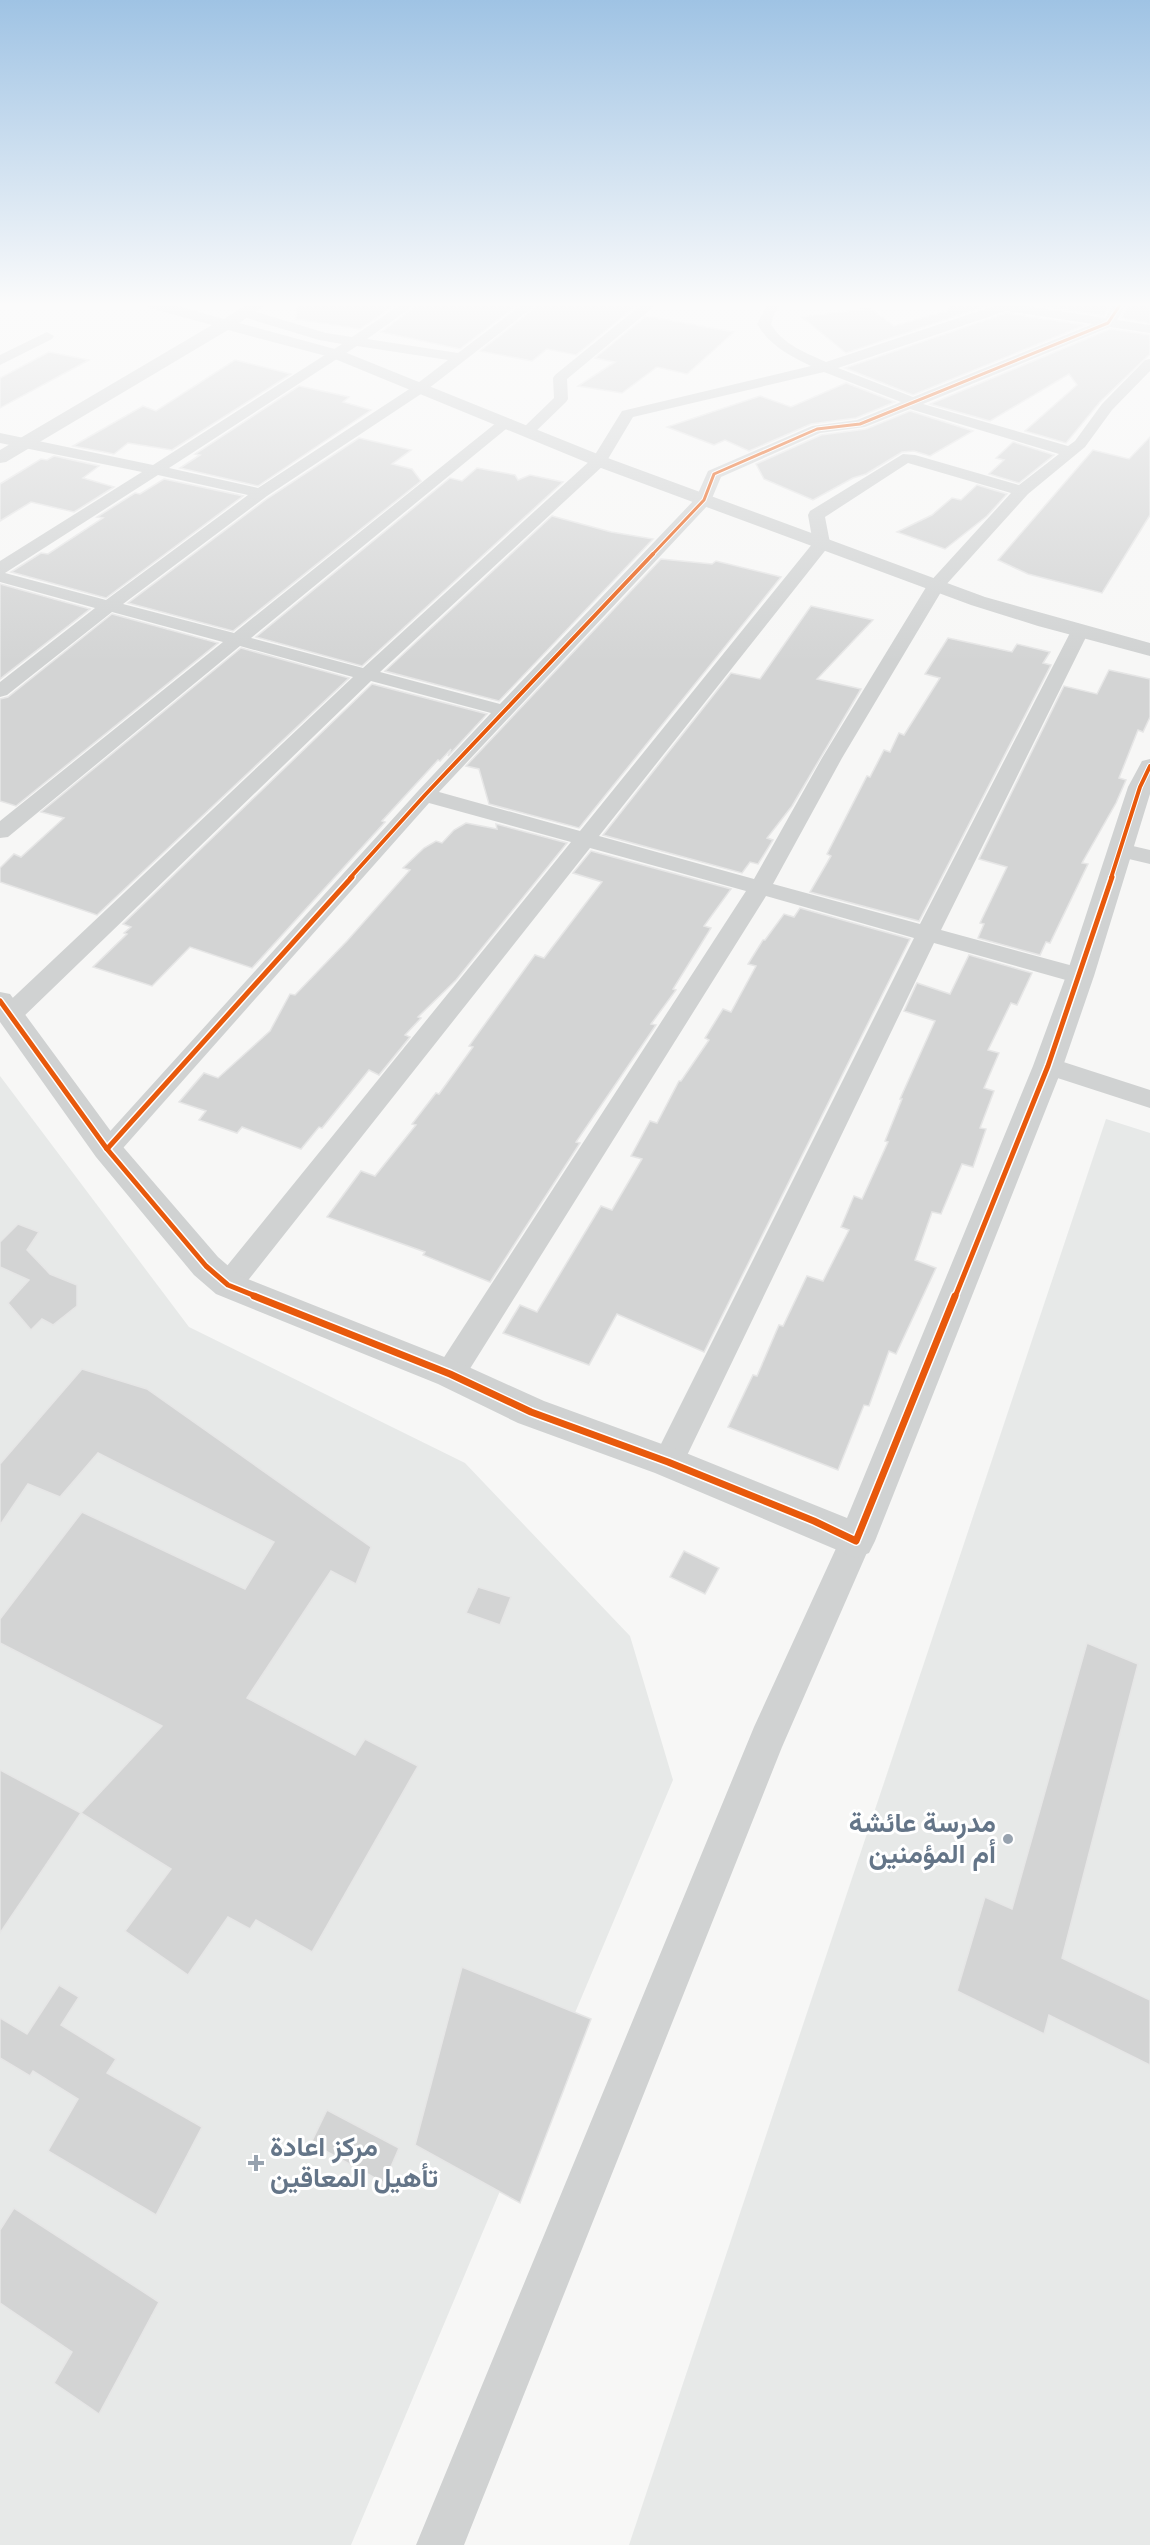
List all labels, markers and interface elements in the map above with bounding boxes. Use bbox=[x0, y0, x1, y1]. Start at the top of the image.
place label: مدرسة عائشة أم المؤمنين bbox=[849, 1807, 996, 1871]
marker: مدرسة عائشة أم المؤمنين bbox=[1001, 1832, 1015, 1846]
place label: مركز اعادة تأهيل المعاقين bbox=[270, 2131, 438, 2194]
marker: مركز اعادة تأهيل المعاقين bbox=[247, 2154, 265, 2172]

